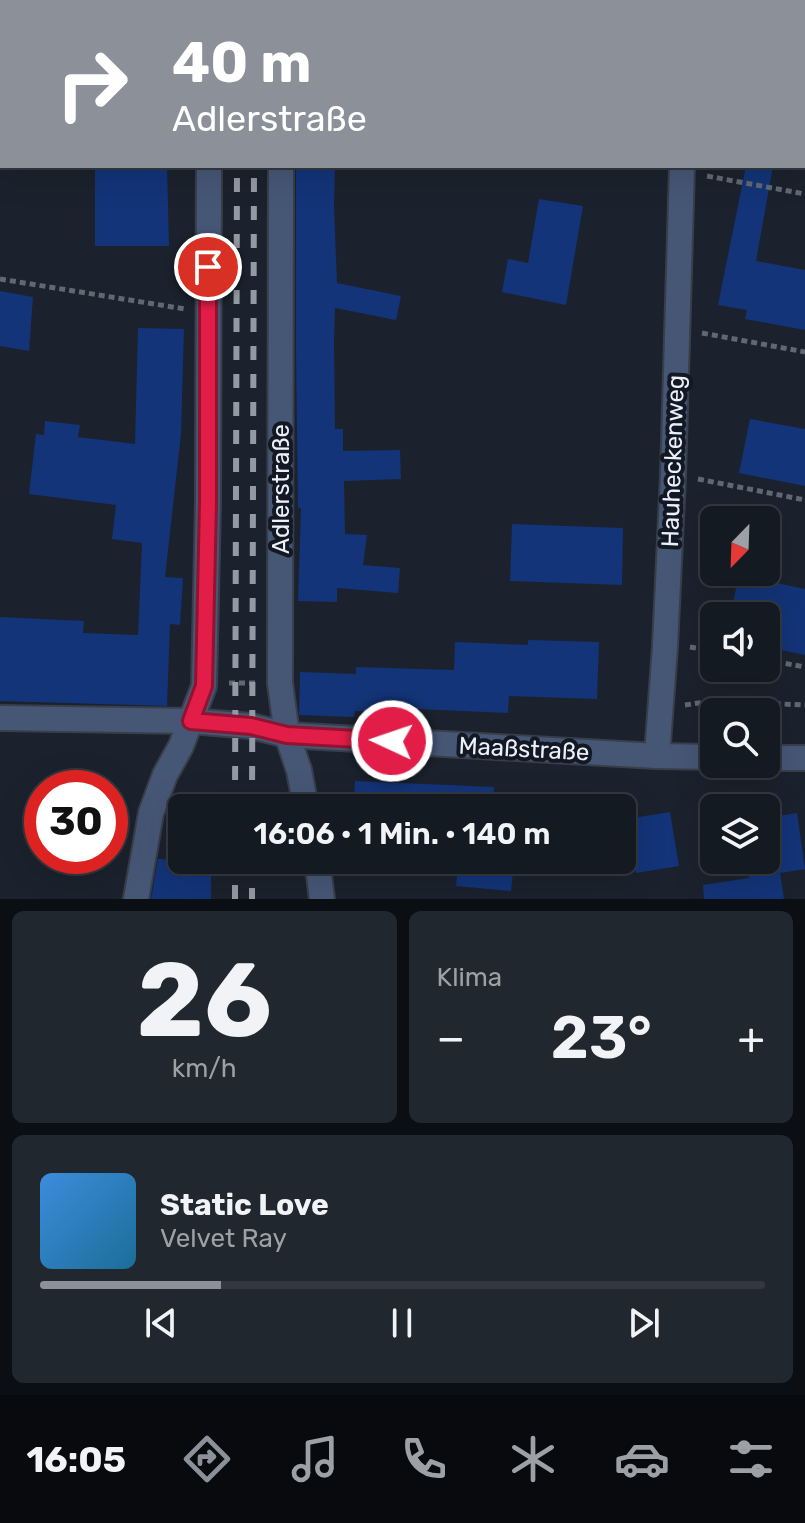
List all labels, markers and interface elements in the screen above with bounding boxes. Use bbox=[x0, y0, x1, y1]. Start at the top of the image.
text: 40 m bbox=[172, 30, 312, 96]
icon: right bbox=[40, 32, 144, 136]
text: Adlerstraße bbox=[172, 97, 367, 140]
pin bbox=[174, 233, 242, 301]
icon: arrive bbox=[186, 245, 230, 289]
street label: Hauheckenweg bbox=[656, 374, 690, 548]
street label: Adlerstraße bbox=[267, 424, 295, 554]
north arrow bbox=[700, 506, 780, 586]
map controls bbox=[700, 506, 780, 874]
button: sound bbox=[700, 602, 780, 682]
button: search bbox=[700, 698, 780, 778]
position arrow bbox=[350, 699, 434, 783]
street label: Maaßstraße bbox=[458, 732, 590, 766]
speed limit sign: 30 bbox=[24, 770, 128, 874]
button: layers bbox=[700, 794, 780, 874]
text: 16:06 · 1 Min. · 140 m bbox=[254, 816, 550, 852]
text: 26 bbox=[137, 939, 272, 1062]
text: Klima bbox=[437, 962, 502, 993]
text: 23° bbox=[551, 1002, 652, 1073]
text: − bbox=[437, 1012, 465, 1064]
text: + bbox=[738, 1012, 765, 1064]
text: km/h bbox=[172, 1053, 237, 1084]
text: Static Love bbox=[160, 1187, 329, 1223]
text: Velvet Ray bbox=[160, 1223, 287, 1254]
icon: previous bbox=[139, 1301, 183, 1345]
icon: pause bbox=[380, 1301, 424, 1345]
icon: next bbox=[622, 1301, 666, 1345]
icon: directions bbox=[179, 1431, 235, 1487]
icon: music bbox=[287, 1431, 343, 1487]
icon: phone bbox=[396, 1431, 452, 1487]
icon: climate bbox=[505, 1431, 561, 1487]
icon: car bbox=[614, 1431, 670, 1487]
icon: filters bbox=[723, 1431, 779, 1487]
text: 16:05 bbox=[26, 1438, 126, 1481]

